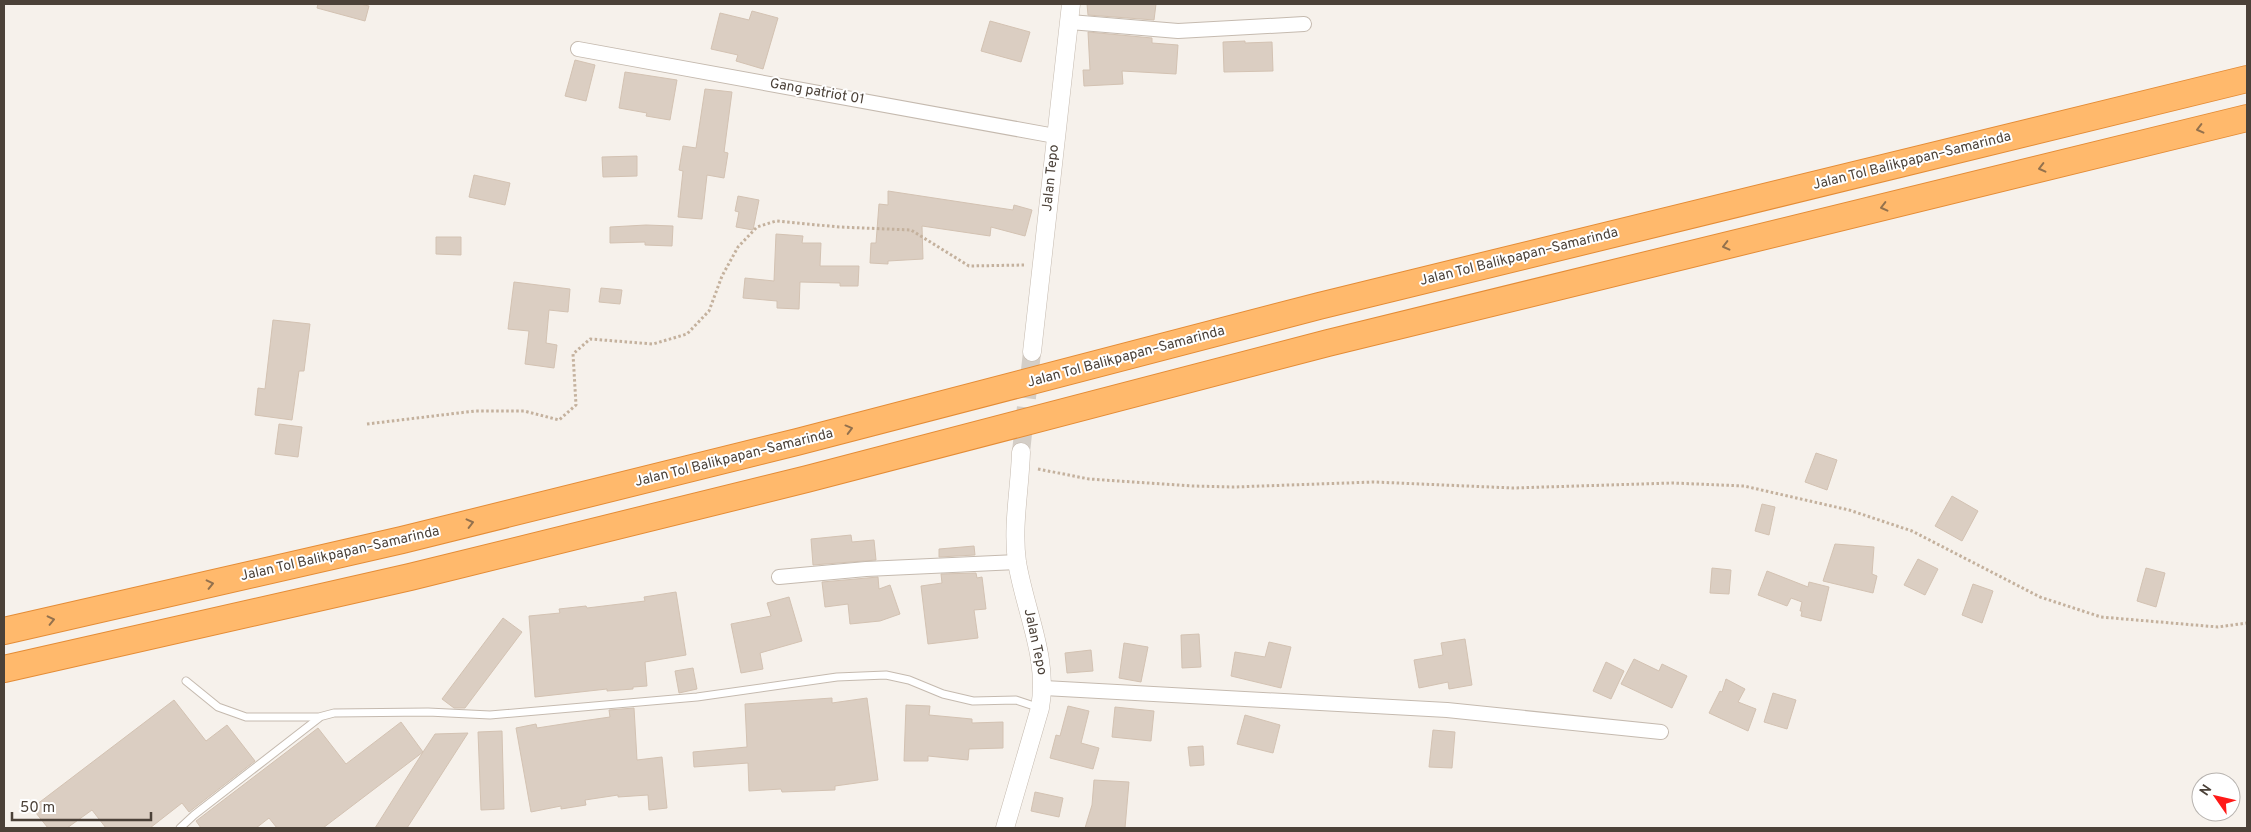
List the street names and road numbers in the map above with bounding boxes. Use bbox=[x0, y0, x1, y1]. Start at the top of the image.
street label: Gang patriot 01 bbox=[768, 75, 866, 109]
street label: Jalan Tol Balikpapan–Samarinda bbox=[1811, 128, 2013, 194]
street label: Jalan Tepo bbox=[1039, 143, 1063, 212]
street label: Jalan Tol Balikpapan–Samarinda bbox=[1418, 224, 1620, 290]
street label: Jalan Tol Balikpapan–Samarinda bbox=[1025, 322, 1227, 392]
street label: Jalan Tol Balikpapan–Samarinda bbox=[633, 425, 835, 491]
street label: Jalan Tol Balikpapan–Samarinda bbox=[239, 523, 441, 585]
street label: Jalan Tepo bbox=[1020, 607, 1050, 677]

